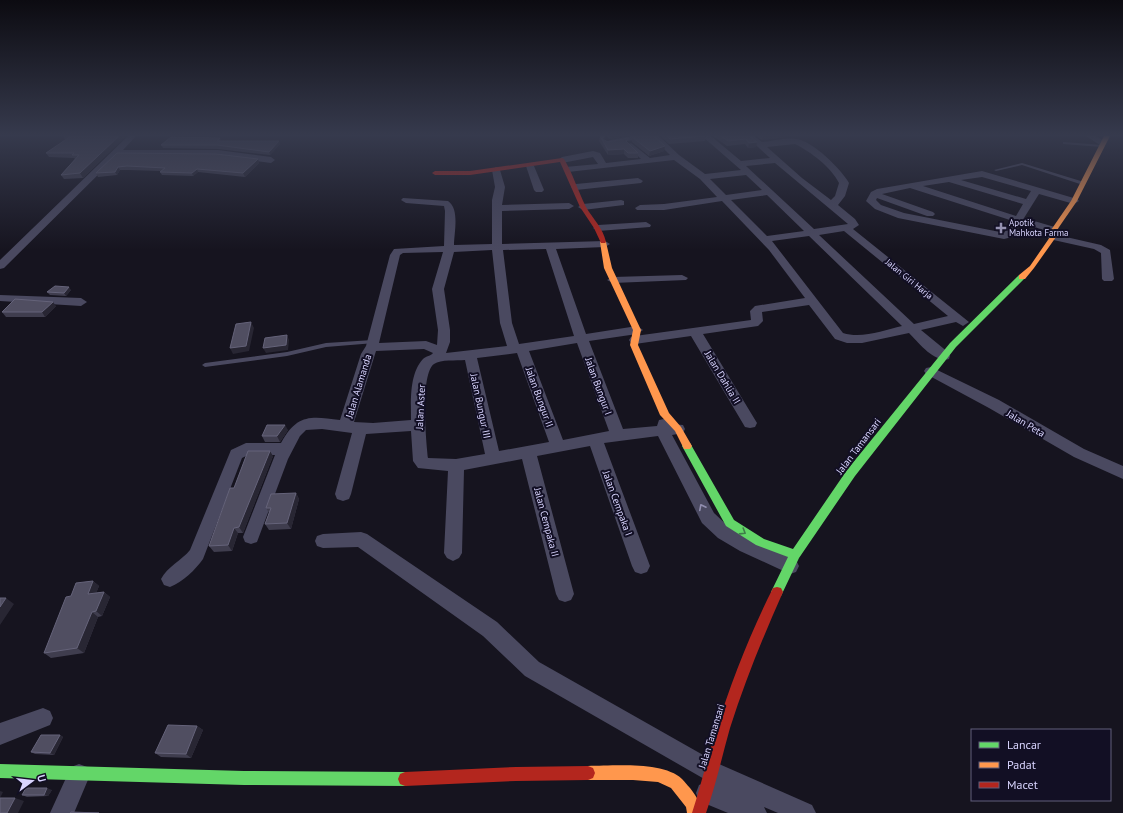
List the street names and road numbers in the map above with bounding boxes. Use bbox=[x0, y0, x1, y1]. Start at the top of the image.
street label: Jalan Giri Harja bbox=[883, 256, 935, 301]
street label: Jalan Dahlia II bbox=[701, 347, 744, 406]
street label: Jalan Alamanda bbox=[342, 353, 374, 421]
street label: Jalan Bungur I bbox=[582, 355, 615, 417]
street label: Jalan Bungur II bbox=[522, 364, 556, 429]
street label: Jalan Bungur III bbox=[467, 371, 494, 440]
street label: Jalan Aster bbox=[413, 383, 428, 431]
street label: Jalan Peta bbox=[1003, 406, 1047, 440]
street label: Jalan Tamansari bbox=[832, 416, 884, 478]
street label: Jalan Cempaka I bbox=[599, 468, 635, 537]
street label: Jalan Cempaka II bbox=[531, 485, 562, 558]
street label: Jalan Tamansari bbox=[695, 702, 727, 771]

